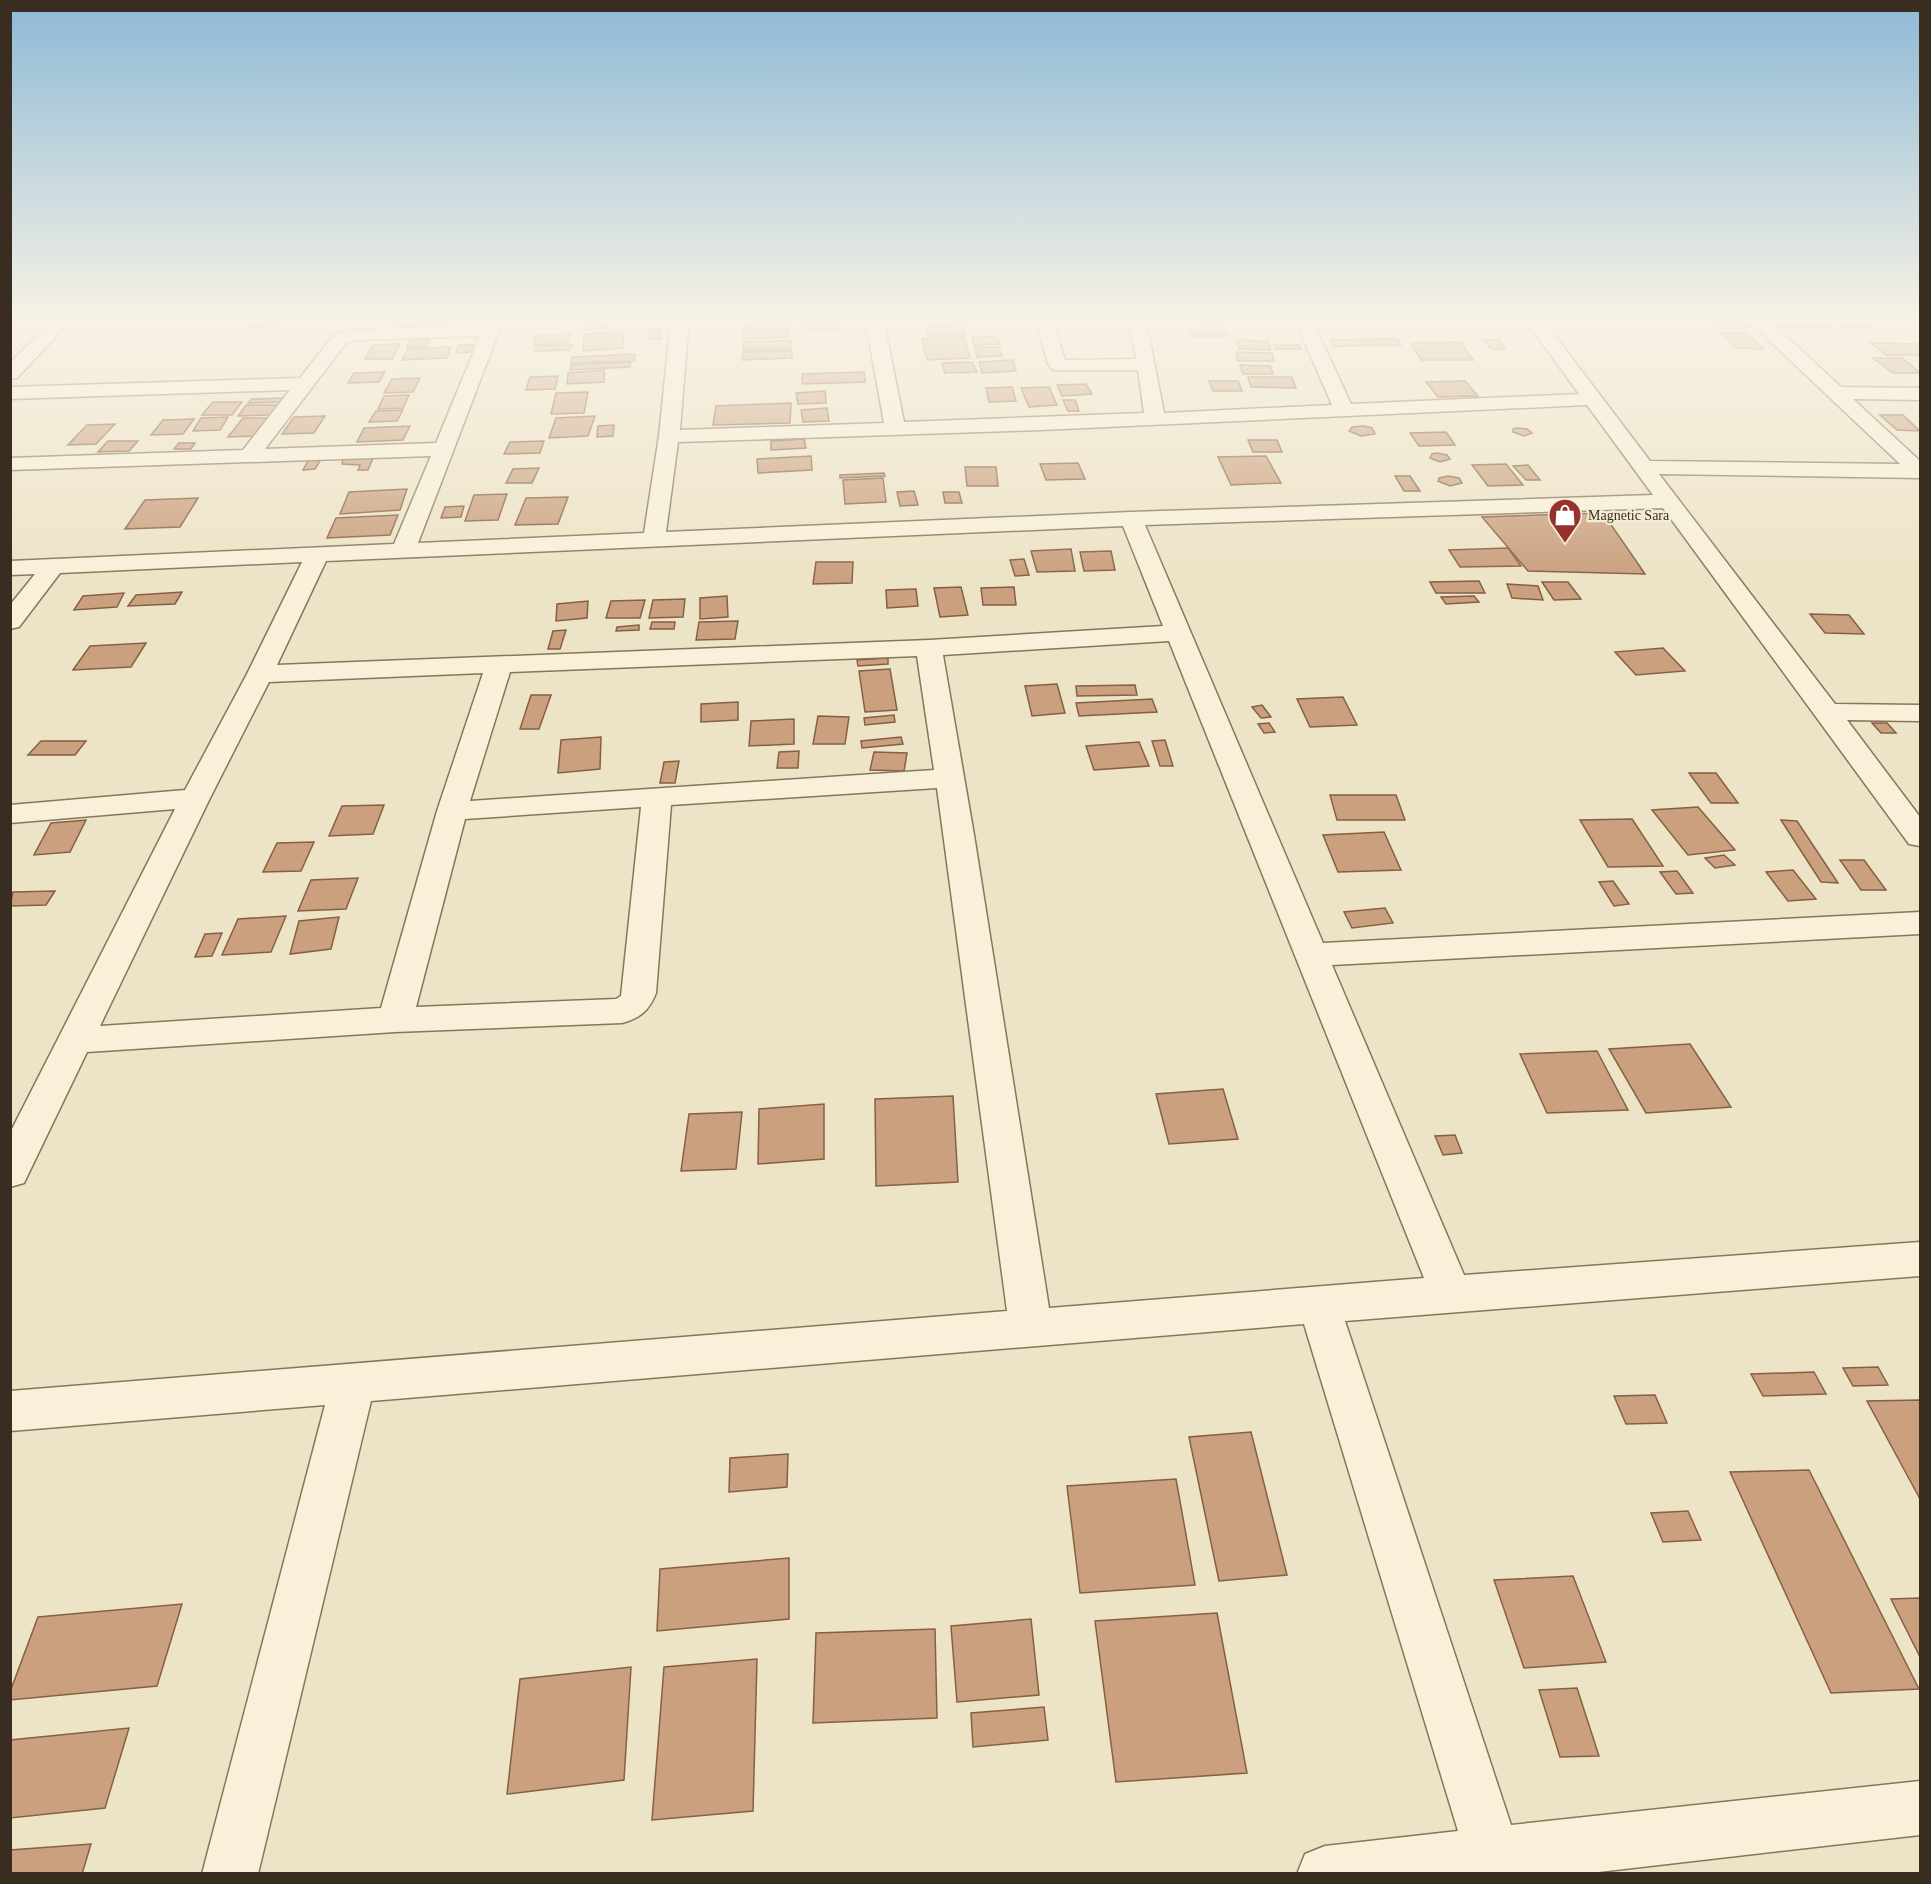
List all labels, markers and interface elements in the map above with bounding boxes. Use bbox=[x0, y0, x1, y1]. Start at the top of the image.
shop icon: Magnetic Sara bbox=[1547, 497, 1583, 544]
place label: Magnetic Sara bbox=[1588, 508, 1670, 523]

